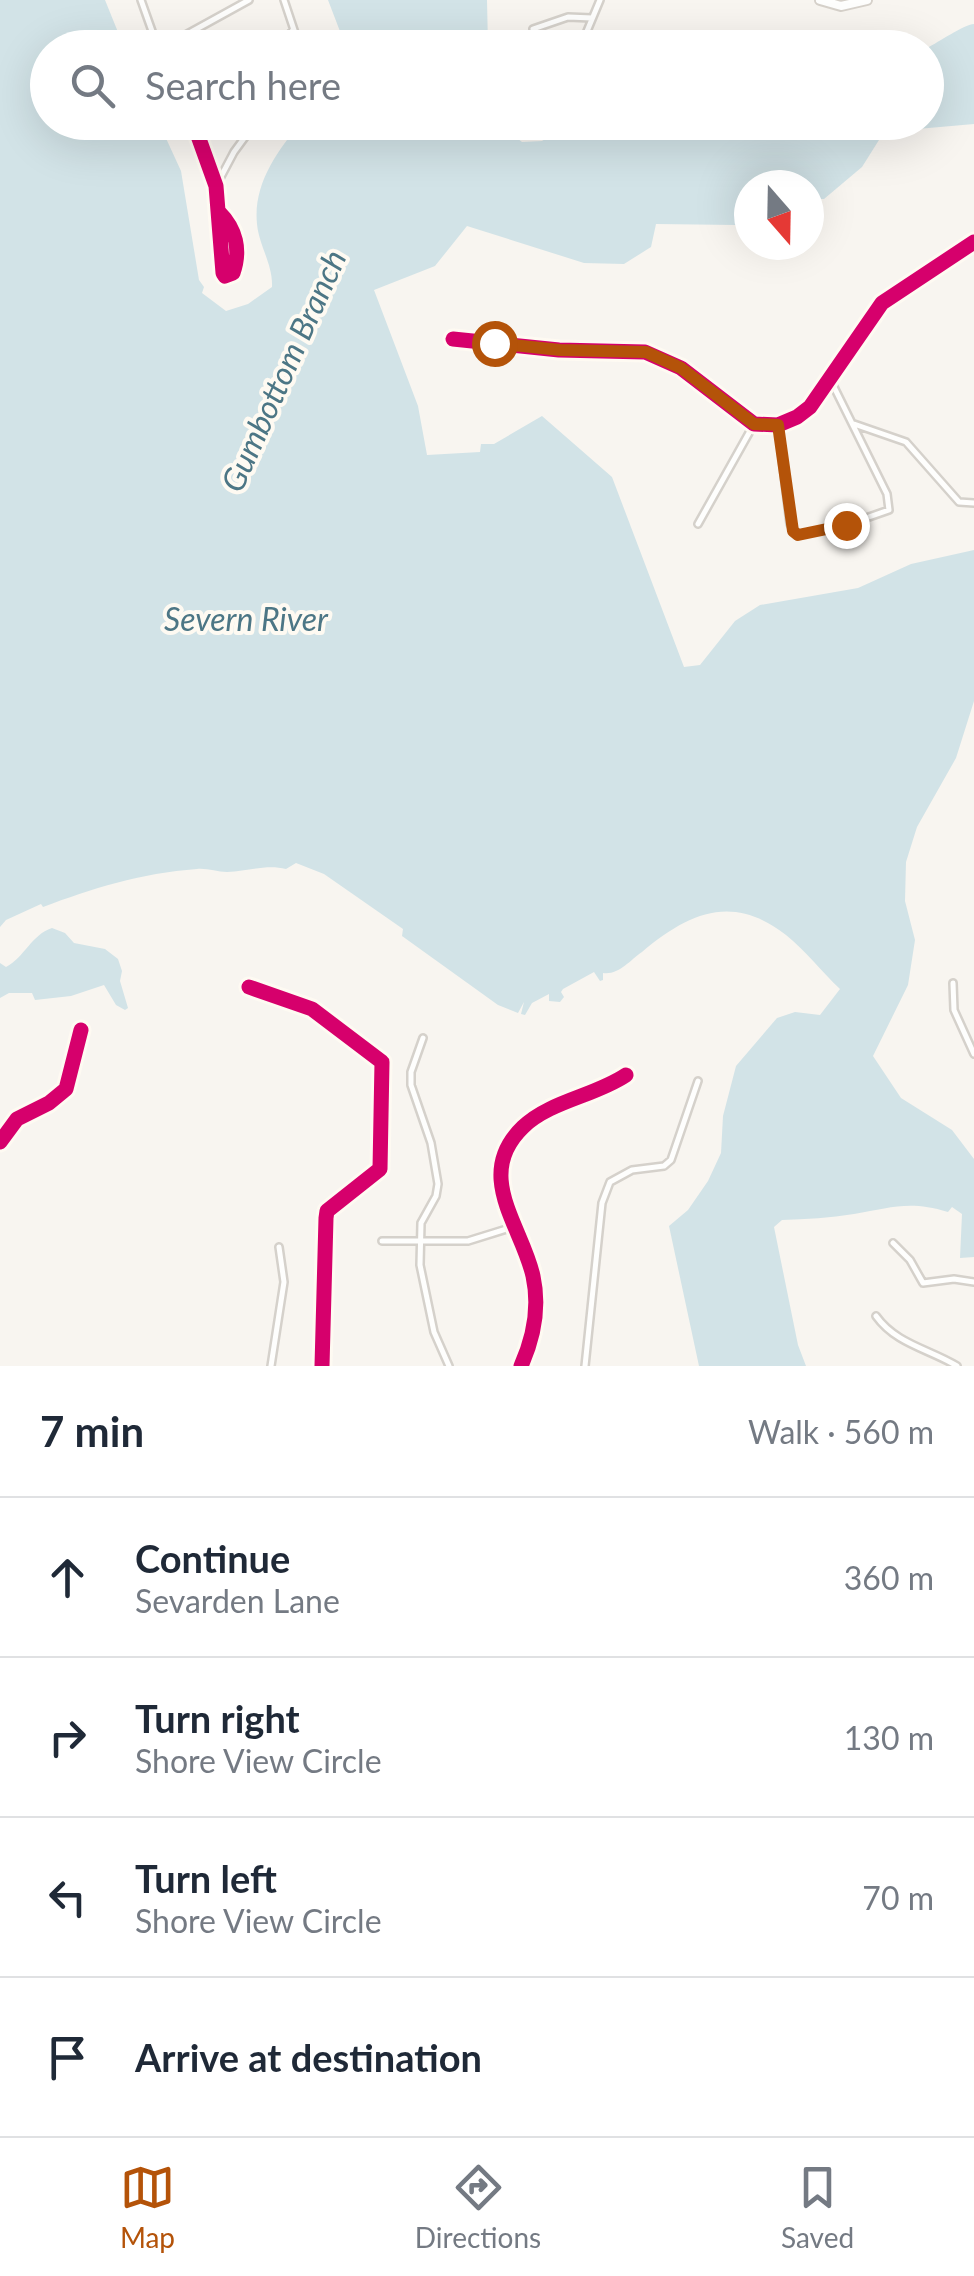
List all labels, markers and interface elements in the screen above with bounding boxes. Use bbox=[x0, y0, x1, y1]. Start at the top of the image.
search box bbox=[30, 30, 944, 140]
icon: search bbox=[65, 58, 120, 113]
text: Search here bbox=[145, 62, 341, 108]
north arrow bbox=[734, 170, 824, 260]
water label: Gumbottom Branch bbox=[212, 243, 353, 497]
route start bbox=[472, 321, 518, 367]
route end bbox=[824, 503, 870, 549]
water label: Severn River bbox=[164, 599, 329, 638]
text: 7 min bbox=[40, 1406, 144, 1456]
text: Walk · 560 m bbox=[748, 1412, 934, 1451]
text: Continue bbox=[135, 1535, 290, 1581]
icon: ahead bbox=[40, 1550, 95, 1605]
text: 360 m bbox=[844, 1558, 934, 1597]
text: Sevarden Lane bbox=[135, 1581, 340, 1620]
text: Turn right bbox=[135, 1695, 300, 1741]
icon: right bbox=[40, 1710, 95, 1765]
text: 130 m bbox=[844, 1718, 934, 1757]
text: Shore View Circle bbox=[135, 1741, 382, 1780]
text: Turn left bbox=[135, 1855, 277, 1901]
icon: left bbox=[40, 1870, 95, 1925]
text: 70 m bbox=[862, 1878, 934, 1917]
text: Shore View Circle bbox=[135, 1901, 382, 1940]
icon: arrive bbox=[40, 2030, 95, 2085]
text: Arrive at destination bbox=[135, 2034, 482, 2080]
tab: Map bbox=[120, 2160, 175, 2254]
tab: Directions bbox=[415, 2160, 541, 2254]
tab: Saved bbox=[781, 2160, 854, 2254]

